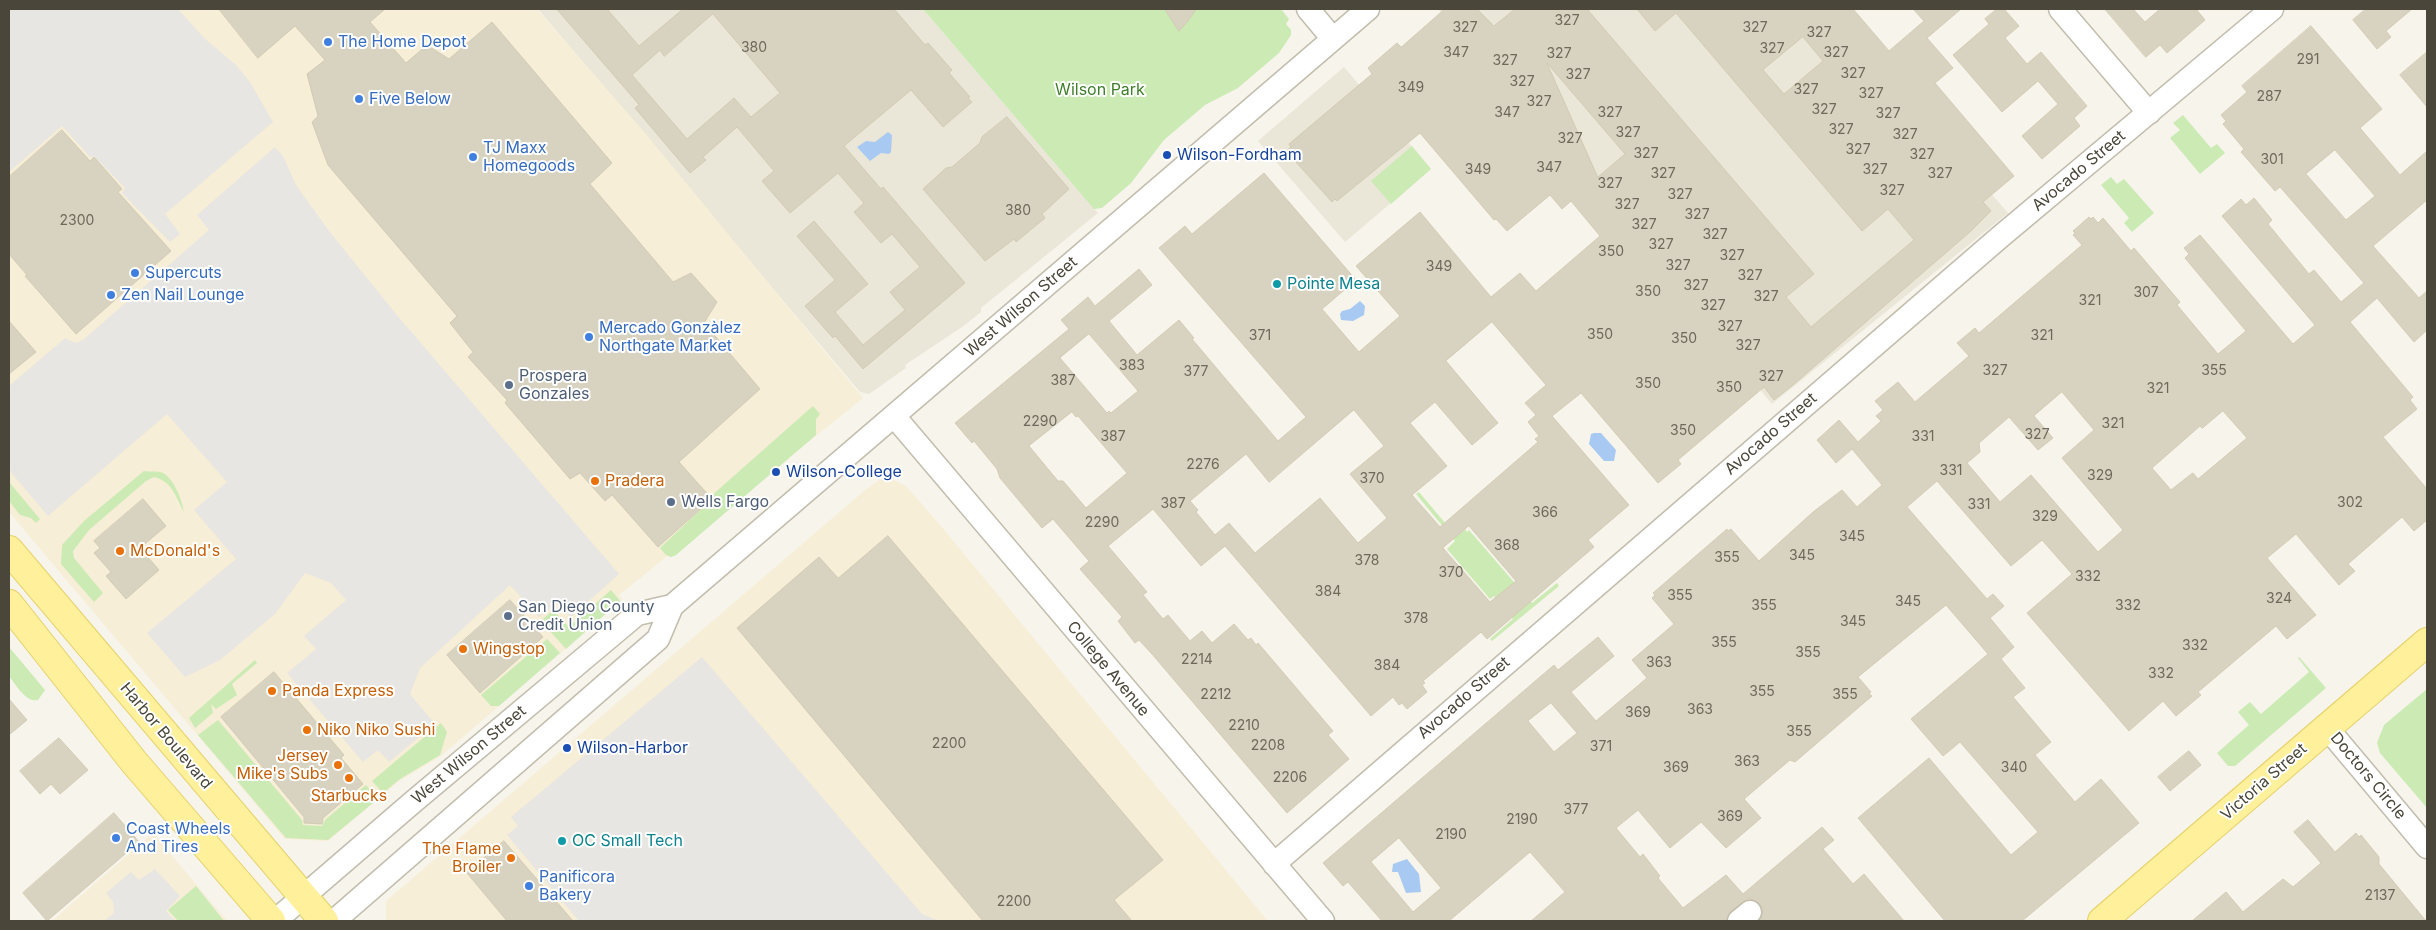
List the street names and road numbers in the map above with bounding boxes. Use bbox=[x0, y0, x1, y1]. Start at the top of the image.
street label: Avocado Street bbox=[2029, 127, 2129, 215]
street label: West Wilson Street bbox=[961, 253, 1081, 361]
street label: Avocado Street bbox=[1721, 389, 1821, 479]
street label: College Avenue bbox=[1063, 618, 1153, 720]
street label: Avocado Street bbox=[1414, 653, 1514, 743]
street label: Harbor Boulevard bbox=[116, 679, 216, 793]
street label: West Wilson Street bbox=[408, 702, 530, 808]
street label: Doctors Circle bbox=[2326, 729, 2410, 823]
street label: Victoria Street bbox=[2217, 739, 2311, 825]

